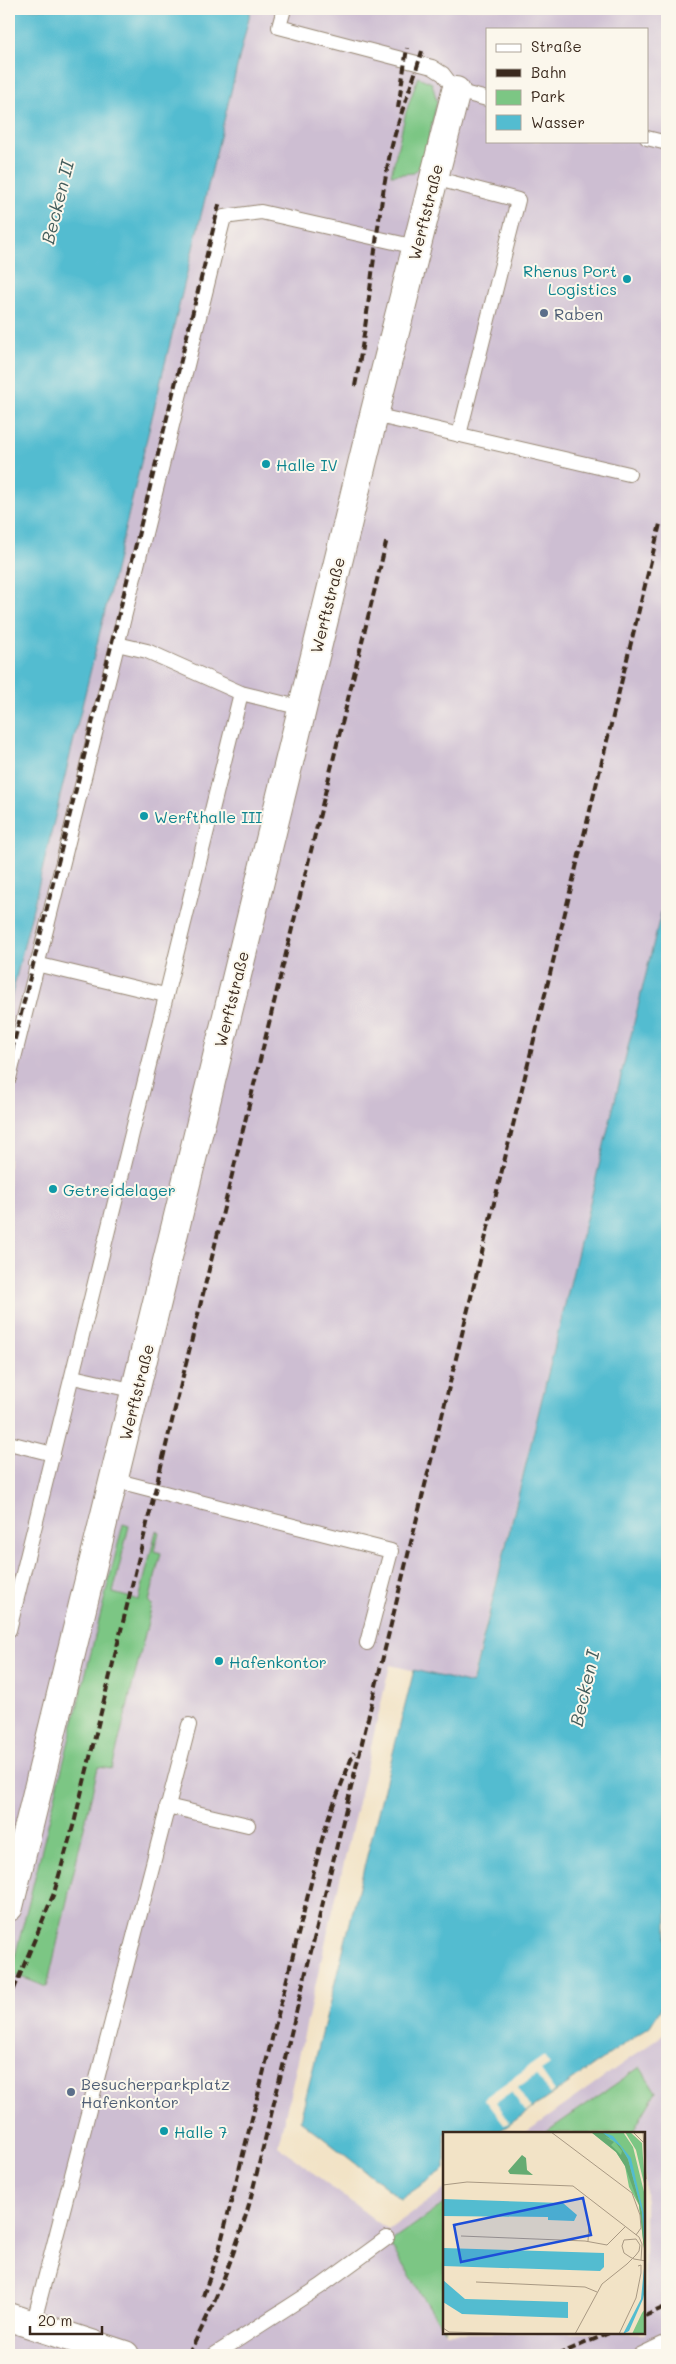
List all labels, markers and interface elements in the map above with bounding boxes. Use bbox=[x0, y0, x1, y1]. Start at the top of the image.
legend bbox=[486, 28, 648, 142]
text: Straße bbox=[531, 36, 582, 56]
text: Bahn bbox=[531, 62, 566, 82]
text: Park bbox=[531, 86, 565, 106]
text: Wasser bbox=[531, 112, 585, 132]
water label: Becken II bbox=[35, 157, 79, 246]
street label: Werftstraße bbox=[403, 162, 447, 262]
place label: Rhenus Port Logistics bbox=[523, 260, 617, 299]
marker: Rhenus Port Logistics bbox=[621, 273, 633, 285]
place label: Raben bbox=[554, 303, 603, 324]
marker: Raben bbox=[538, 307, 550, 319]
place label: Halle IV bbox=[276, 454, 338, 475]
marker: Halle IV bbox=[260, 458, 272, 470]
street label: Werftstraße bbox=[305, 555, 349, 655]
place label: Werfthalle III bbox=[154, 806, 262, 827]
marker: Werfthalle III bbox=[138, 810, 150, 822]
street label: Werftstraße bbox=[209, 949, 253, 1049]
place label: Getreidelager bbox=[63, 1179, 176, 1200]
marker: Getreidelager bbox=[47, 1183, 59, 1195]
street label: Werftstraße bbox=[114, 1342, 158, 1442]
water label: Becken I bbox=[564, 1647, 605, 1728]
place label: Hafenkontor bbox=[229, 1651, 327, 1672]
marker: Hafenkontor bbox=[213, 1655, 225, 1667]
place label: Besucherparkplatz Hafenkontor bbox=[81, 2073, 230, 2112]
marker: Besucherparkplatz Hafenkontor bbox=[65, 2086, 77, 2098]
place label: Halle 7 bbox=[174, 2121, 227, 2142]
marker: Halle 7 bbox=[158, 2125, 170, 2137]
inset map bbox=[443, 2132, 646, 2334]
scale bar bbox=[30, 2304, 102, 2336]
text: 20 m bbox=[38, 2310, 72, 2330]

